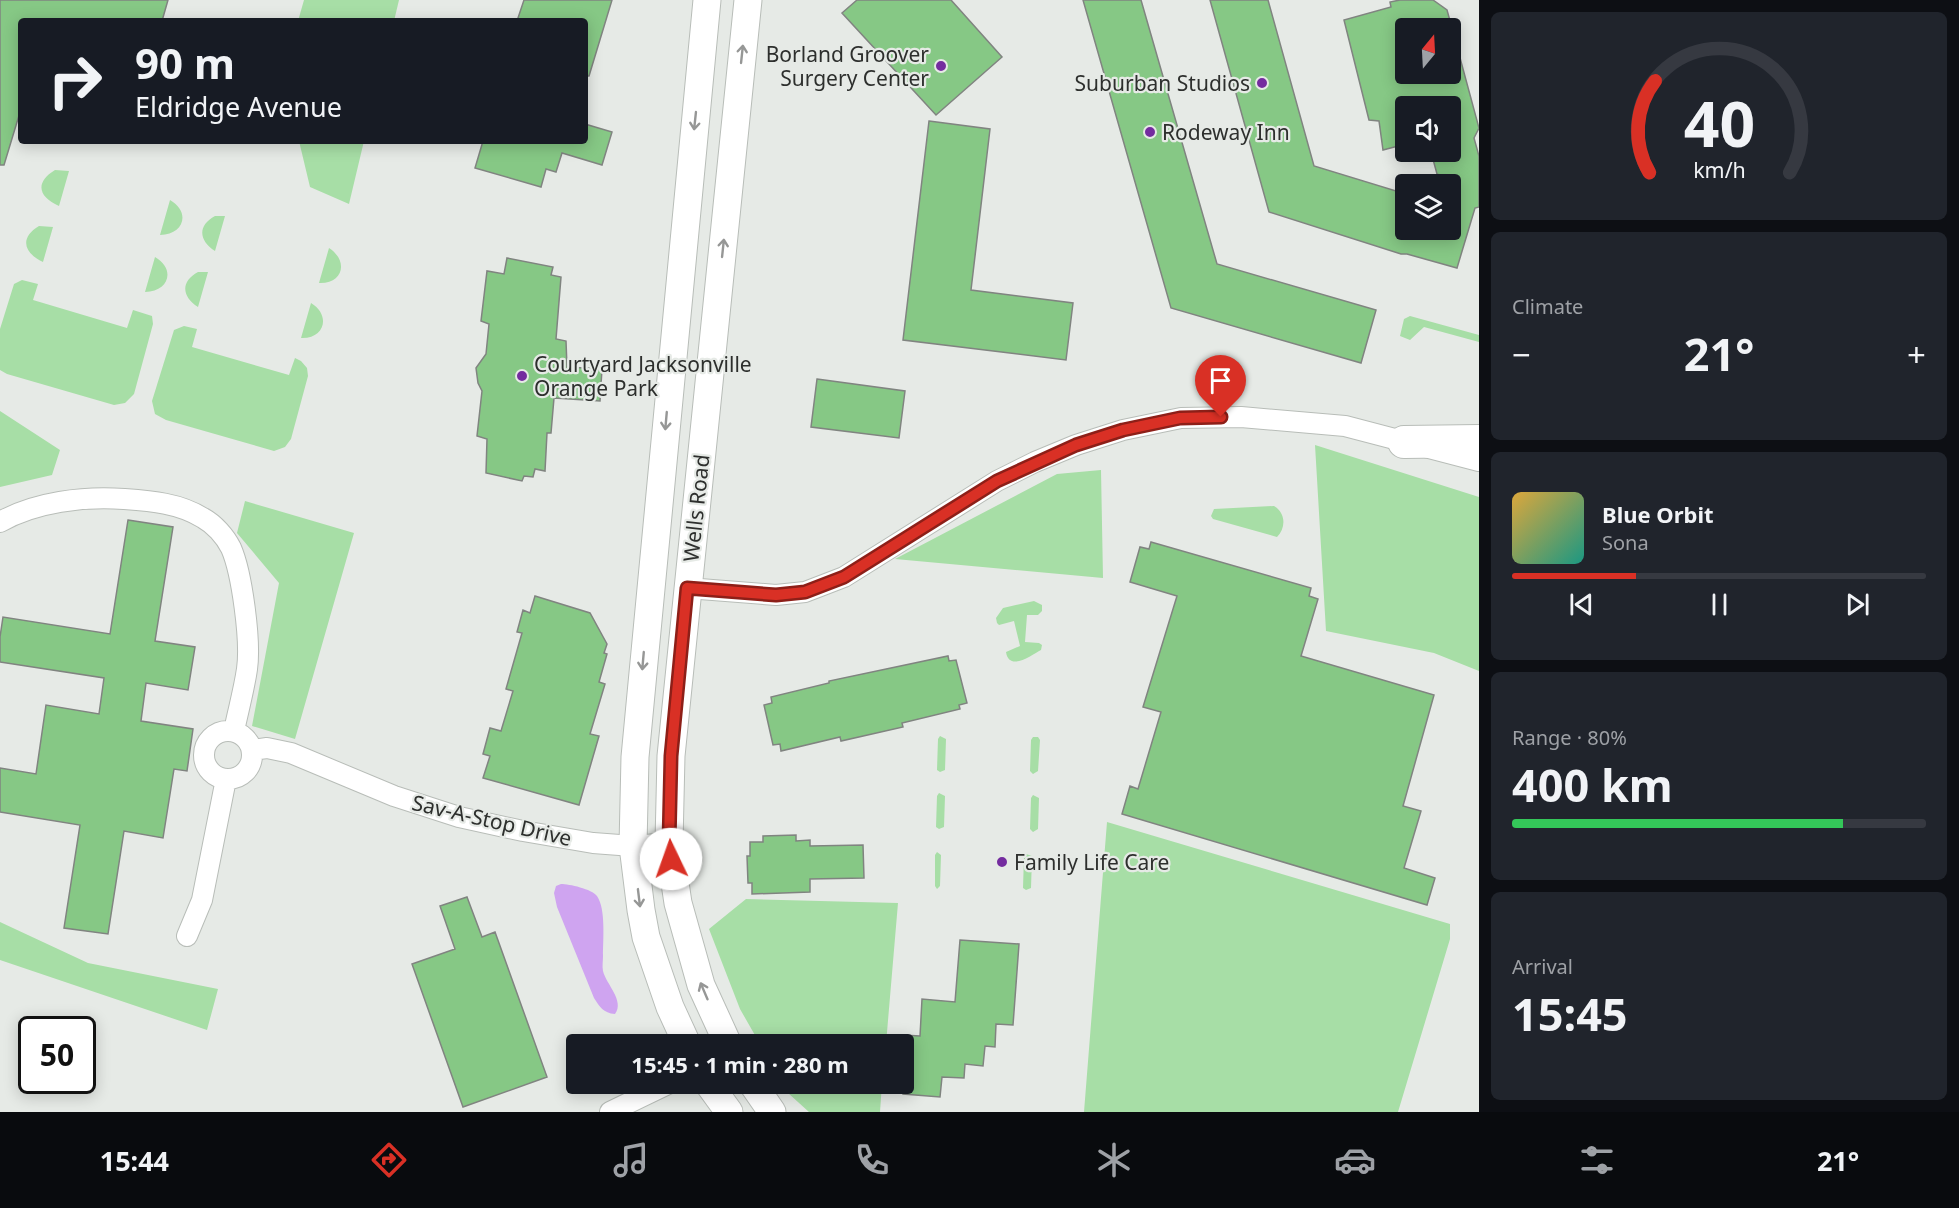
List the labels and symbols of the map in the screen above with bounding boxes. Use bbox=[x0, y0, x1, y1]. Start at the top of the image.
north arrow bbox=[1395, 18, 1461, 84]
place label: Borland Groover Surgery Center bbox=[766, 40, 929, 92]
one-way arrow bbox=[737, 45, 748, 64]
marker: Borland Groover Surgery Center bbox=[934, 59, 948, 73]
place label: Suburban Studios bbox=[1075, 69, 1250, 97]
marker: Suburban Studios bbox=[1255, 76, 1269, 90]
one-way arrow bbox=[689, 110, 700, 130]
place label: Rodeway Inn bbox=[1162, 118, 1290, 146]
marker: Rodeway Inn bbox=[1143, 125, 1157, 139]
one-way arrow bbox=[718, 239, 729, 258]
place label: Courtyard Jacksonville Orange Park bbox=[534, 350, 752, 402]
pin bbox=[1195, 355, 1246, 417]
marker: Courtyard Jacksonville Orange Park bbox=[515, 369, 529, 383]
one-way arrow bbox=[660, 411, 671, 431]
street label: Wells Road bbox=[676, 453, 716, 563]
one-way arrow bbox=[637, 651, 648, 671]
street label: Sav-A-Stop Drive bbox=[409, 788, 575, 852]
position arrow bbox=[639, 827, 703, 891]
place label: Family Life Care bbox=[1014, 848, 1169, 876]
marker: Family Life Care bbox=[995, 855, 1009, 869]
one-way arrow bbox=[634, 887, 645, 907]
one-way arrow bbox=[698, 982, 709, 1000]
speed limit sign: 50 bbox=[18, 1016, 96, 1094]

